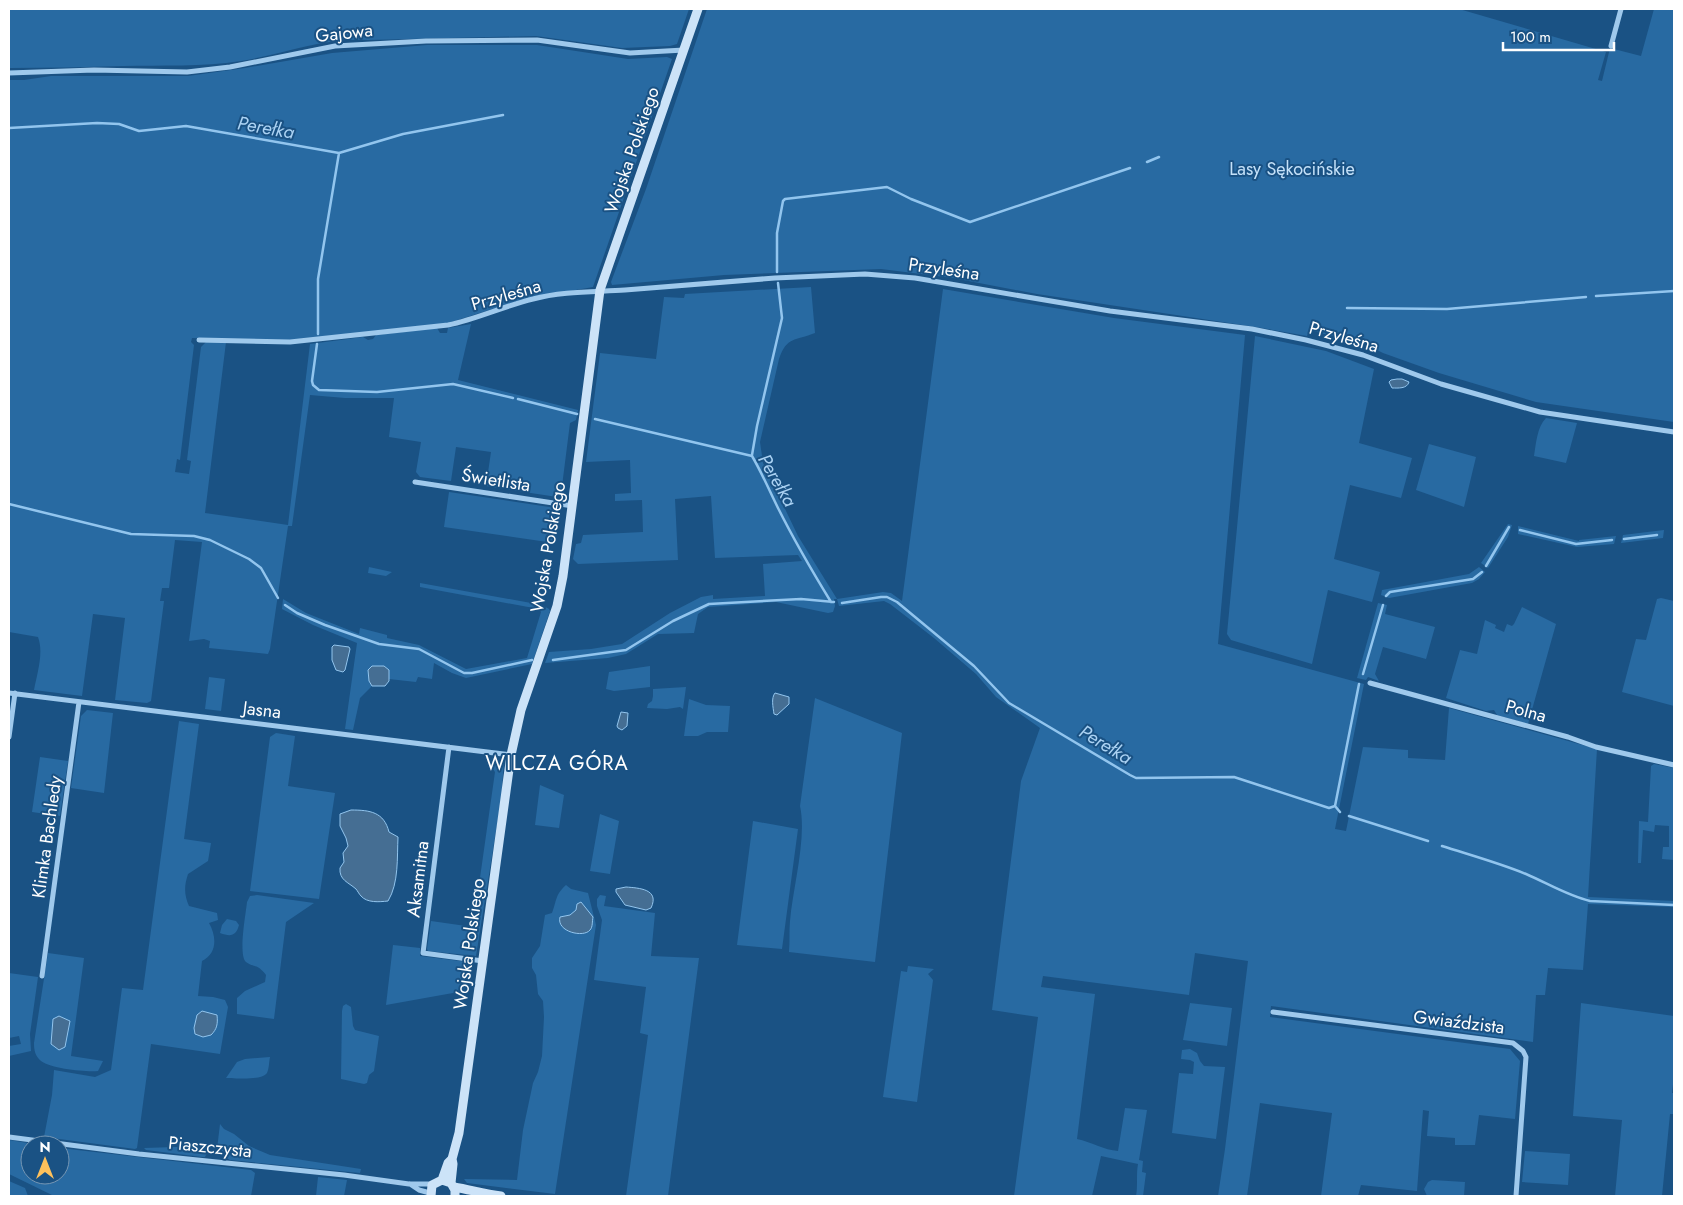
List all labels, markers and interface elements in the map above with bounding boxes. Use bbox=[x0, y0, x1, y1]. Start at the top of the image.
street label: Gajowa bbox=[314, 17, 374, 49]
scale bar bbox=[1503, 20, 1614, 52]
text: 100 m bbox=[1510, 26, 1551, 48]
street label: Wojska Polskiego bbox=[598, 83, 666, 217]
water label: Perełka bbox=[235, 109, 297, 146]
park label: Lasy Sękocińskie bbox=[1229, 156, 1355, 182]
street label: Przyleśna bbox=[907, 251, 981, 287]
street label: Przyleśna bbox=[468, 273, 544, 317]
street label: Przyleśna bbox=[1306, 315, 1382, 359]
water label: Perełka bbox=[752, 449, 804, 512]
street label: Świetlista bbox=[460, 462, 532, 498]
street label: Wojska Polskiego bbox=[524, 479, 572, 614]
street label: Polna bbox=[1503, 693, 1549, 729]
street label: Jasna bbox=[239, 695, 283, 725]
water label: Perełka bbox=[1074, 718, 1138, 771]
district label: WILCZA GÓRA bbox=[485, 749, 629, 778]
street label: Klimka Bachledy bbox=[26, 774, 68, 900]
street label: Aksamitna bbox=[400, 839, 436, 919]
street label: Wojska Polskiego bbox=[447, 876, 491, 1011]
street label: Gwiaździsta bbox=[1412, 1004, 1506, 1040]
street label: Piaszczysta bbox=[167, 1130, 253, 1164]
north arrow bbox=[20, 1135, 70, 1185]
text: N bbox=[39, 1137, 51, 1157]

